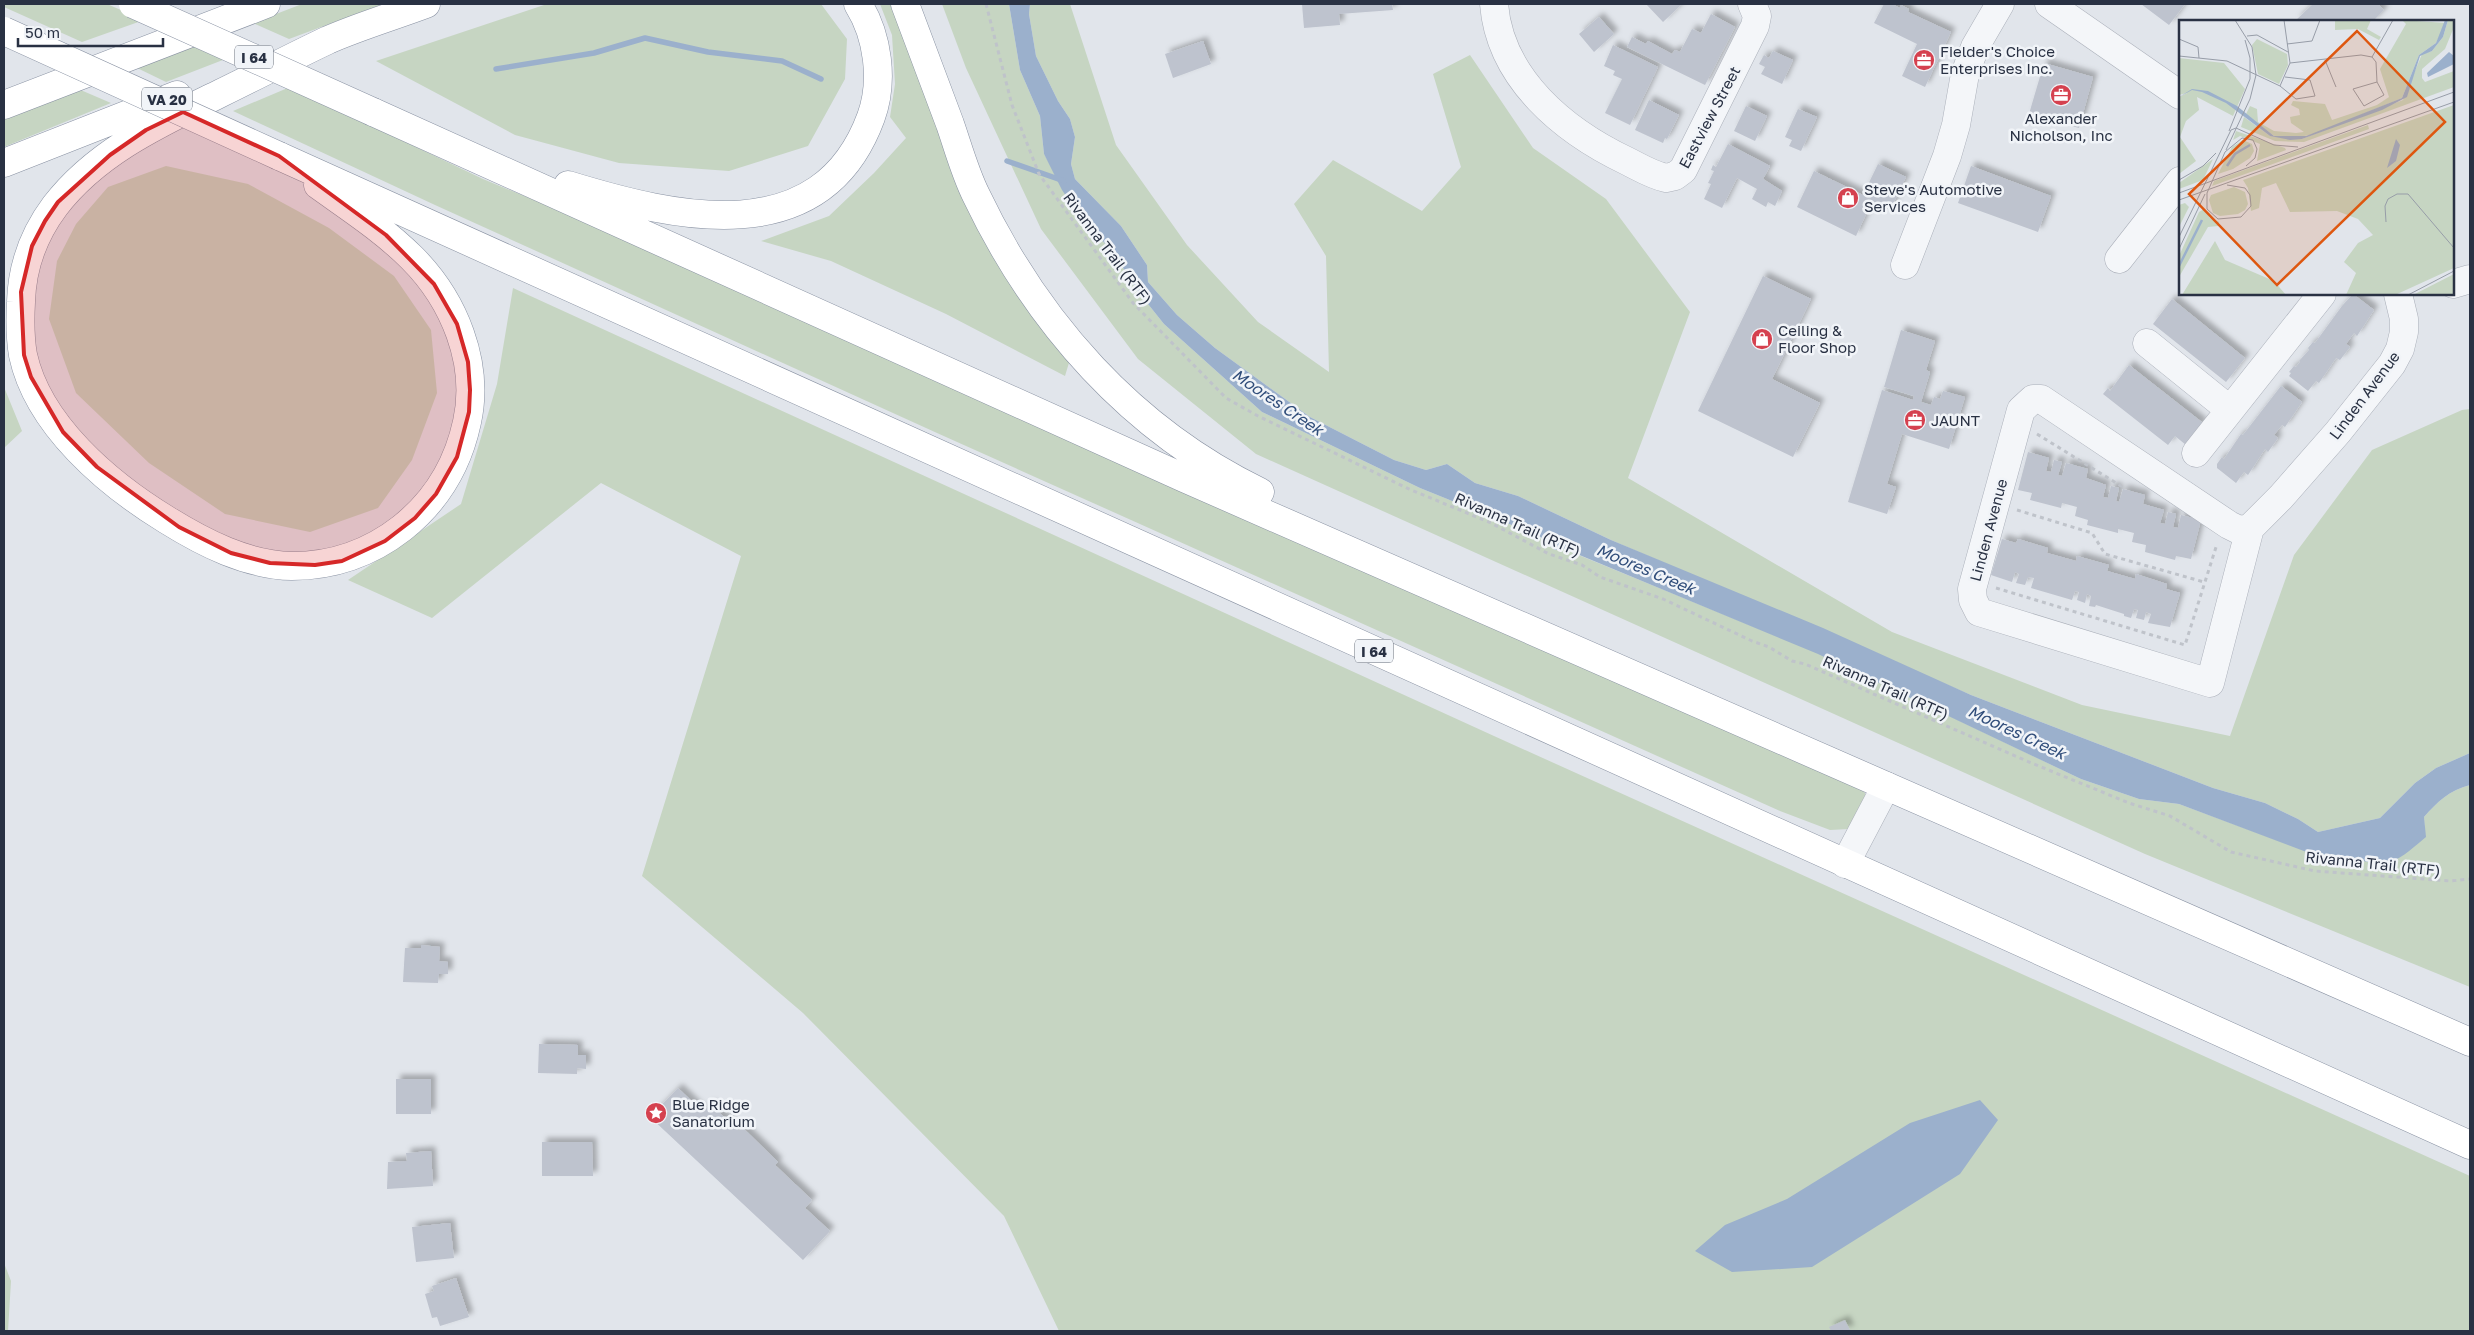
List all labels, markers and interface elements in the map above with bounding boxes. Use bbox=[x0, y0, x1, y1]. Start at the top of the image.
scale bar bbox=[18, 15, 162, 47]
inset map bbox=[2179, 20, 2454, 295]
text: 50 m bbox=[25, 23, 60, 41]
place label: Fielder's Choice Enterprises Inc. bbox=[1940, 42, 2055, 77]
road number: I 64 bbox=[235, 46, 273, 68]
office icon: Fielder's Choice Enterprises Inc. bbox=[1912, 48, 1936, 72]
street label: Eastview Street bbox=[1675, 63, 1743, 171]
office icon: Alexander Nicholson, Inc bbox=[2049, 83, 2073, 107]
road number: VA 20 bbox=[142, 88, 192, 110]
place label: Alexander Nicholson, Inc bbox=[2009, 109, 2113, 144]
place label: Steve's Automotive Services bbox=[1864, 180, 2003, 215]
shop icon: Steve's Automotive Services bbox=[1836, 186, 1860, 210]
street label: Rivanna Trail (RTF) bbox=[1060, 188, 1156, 308]
place label: Ceiling & Floor Shop bbox=[1778, 321, 1856, 356]
shop icon: Ceiling & Floor Shop bbox=[1750, 327, 1774, 351]
street label: Linden Avenue bbox=[2325, 347, 2403, 443]
water label: Moores Creek bbox=[1229, 364, 1329, 441]
office icon: JAUNT bbox=[1903, 408, 1927, 432]
place label: JAUNT bbox=[1931, 411, 1980, 429]
street label: Linden Avenue bbox=[1966, 476, 2010, 583]
street label: Rivanna Trail (RTF) bbox=[1452, 488, 1584, 560]
water label: Moores Creek bbox=[1594, 539, 1700, 600]
road number: I 64 bbox=[1355, 640, 1393, 662]
street label: Rivanna Trail (RTF) bbox=[1820, 651, 1952, 723]
water label: Moores Creek bbox=[1965, 701, 2071, 764]
street label: Rivanna Trail (RTF) bbox=[2305, 847, 2441, 879]
place label: Blue Ridge Sanatorium bbox=[672, 1095, 755, 1130]
place icon: Blue Ridge Sanatorium bbox=[644, 1101, 668, 1125]

